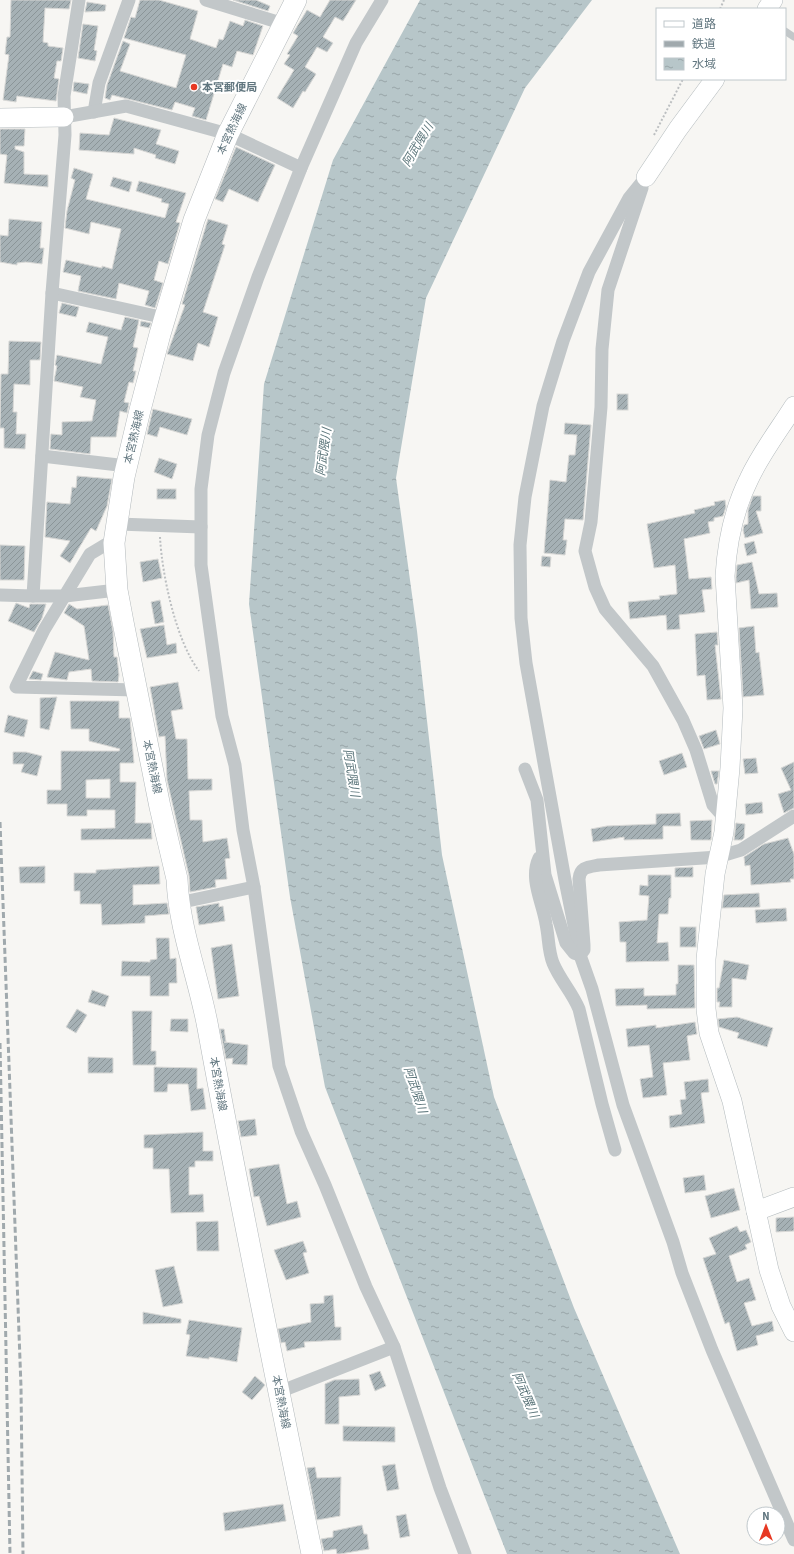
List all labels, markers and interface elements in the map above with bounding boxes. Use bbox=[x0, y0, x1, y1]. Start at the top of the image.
legend bbox=[656, 8, 786, 80]
text: 道路 bbox=[692, 16, 716, 33]
text: 鉄道 bbox=[692, 36, 716, 53]
text: 水域 bbox=[692, 56, 716, 73]
place label: 本宮郵便局 bbox=[202, 80, 257, 95]
marker: 本宮郵便局 bbox=[189, 82, 199, 92]
street label: 本宮熱海線 bbox=[214, 101, 250, 157]
water label: 阿武隈川 bbox=[398, 118, 439, 170]
street label: 本宮熱海線 bbox=[121, 409, 147, 465]
water label: 阿武隈川 bbox=[312, 425, 336, 477]
street label: 本宮熱海線 bbox=[139, 739, 165, 795]
water label: 阿武隈川 bbox=[339, 748, 363, 800]
street label: 本宮熱海線 bbox=[206, 1056, 230, 1112]
water label: 阿武隈川 bbox=[399, 1065, 431, 1117]
water label: 阿武隈川 bbox=[508, 1370, 543, 1422]
street label: 本宮熱海線 bbox=[268, 1374, 294, 1430]
north arrow bbox=[746, 1506, 786, 1546]
text: N bbox=[762, 1509, 770, 1524]

